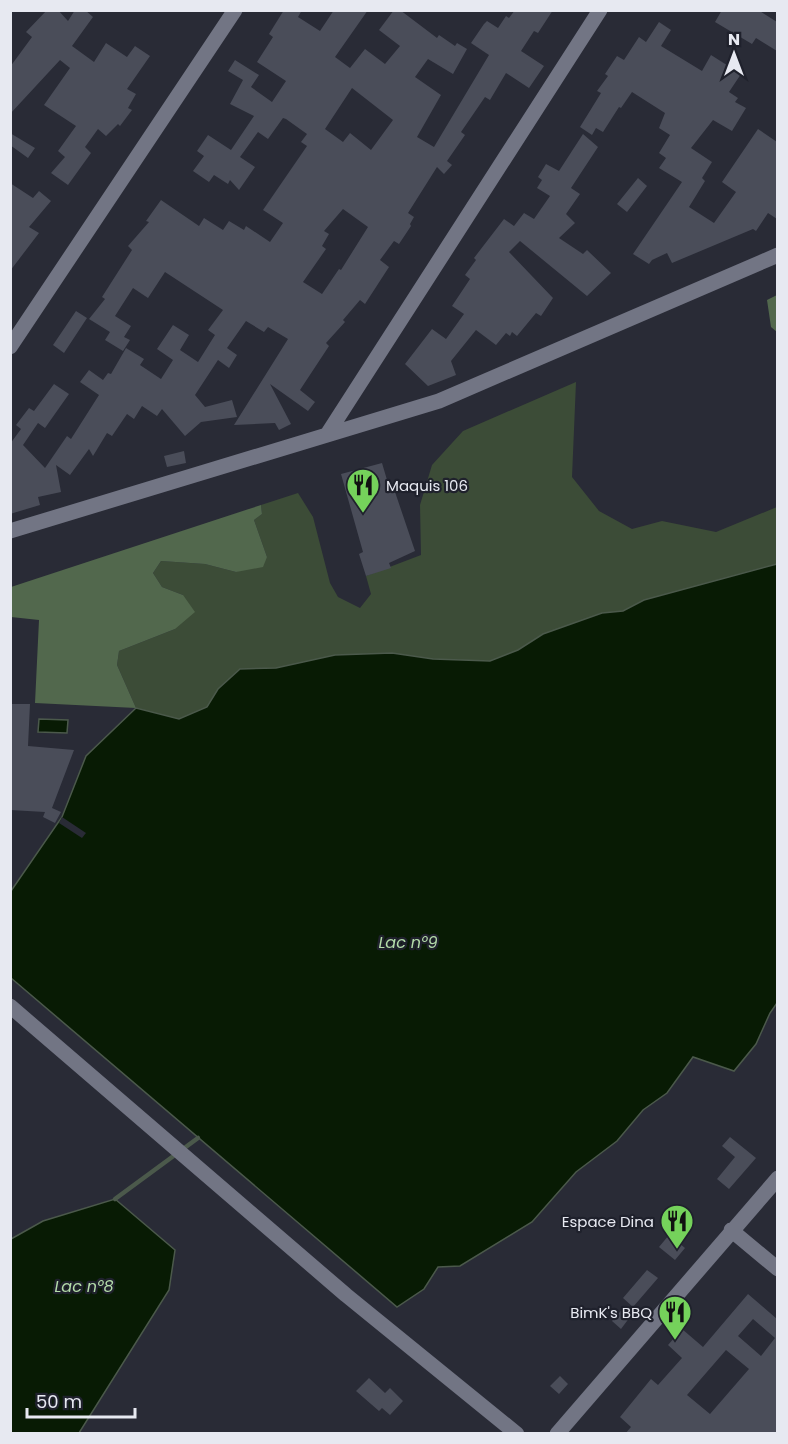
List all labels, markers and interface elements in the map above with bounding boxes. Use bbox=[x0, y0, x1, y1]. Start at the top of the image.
north arrow bbox=[704, 24, 764, 84]
text: N bbox=[728, 28, 740, 51]
restaurant icon: Maquis 106 bbox=[345, 467, 381, 514]
place label: Maquis 106 bbox=[386, 475, 468, 496]
water label: Lac n°9 bbox=[378, 931, 438, 954]
restaurant icon: Espace Dina bbox=[659, 1203, 695, 1250]
place label: Espace Dina bbox=[562, 1211, 654, 1232]
water label: Lac n°8 bbox=[54, 1275, 114, 1298]
restaurant icon: BimK's BBQ bbox=[657, 1294, 693, 1341]
place label: BimK's BBQ bbox=[570, 1302, 652, 1323]
scale bar bbox=[27, 1381, 135, 1419]
text: 50 m bbox=[36, 1389, 82, 1414]

